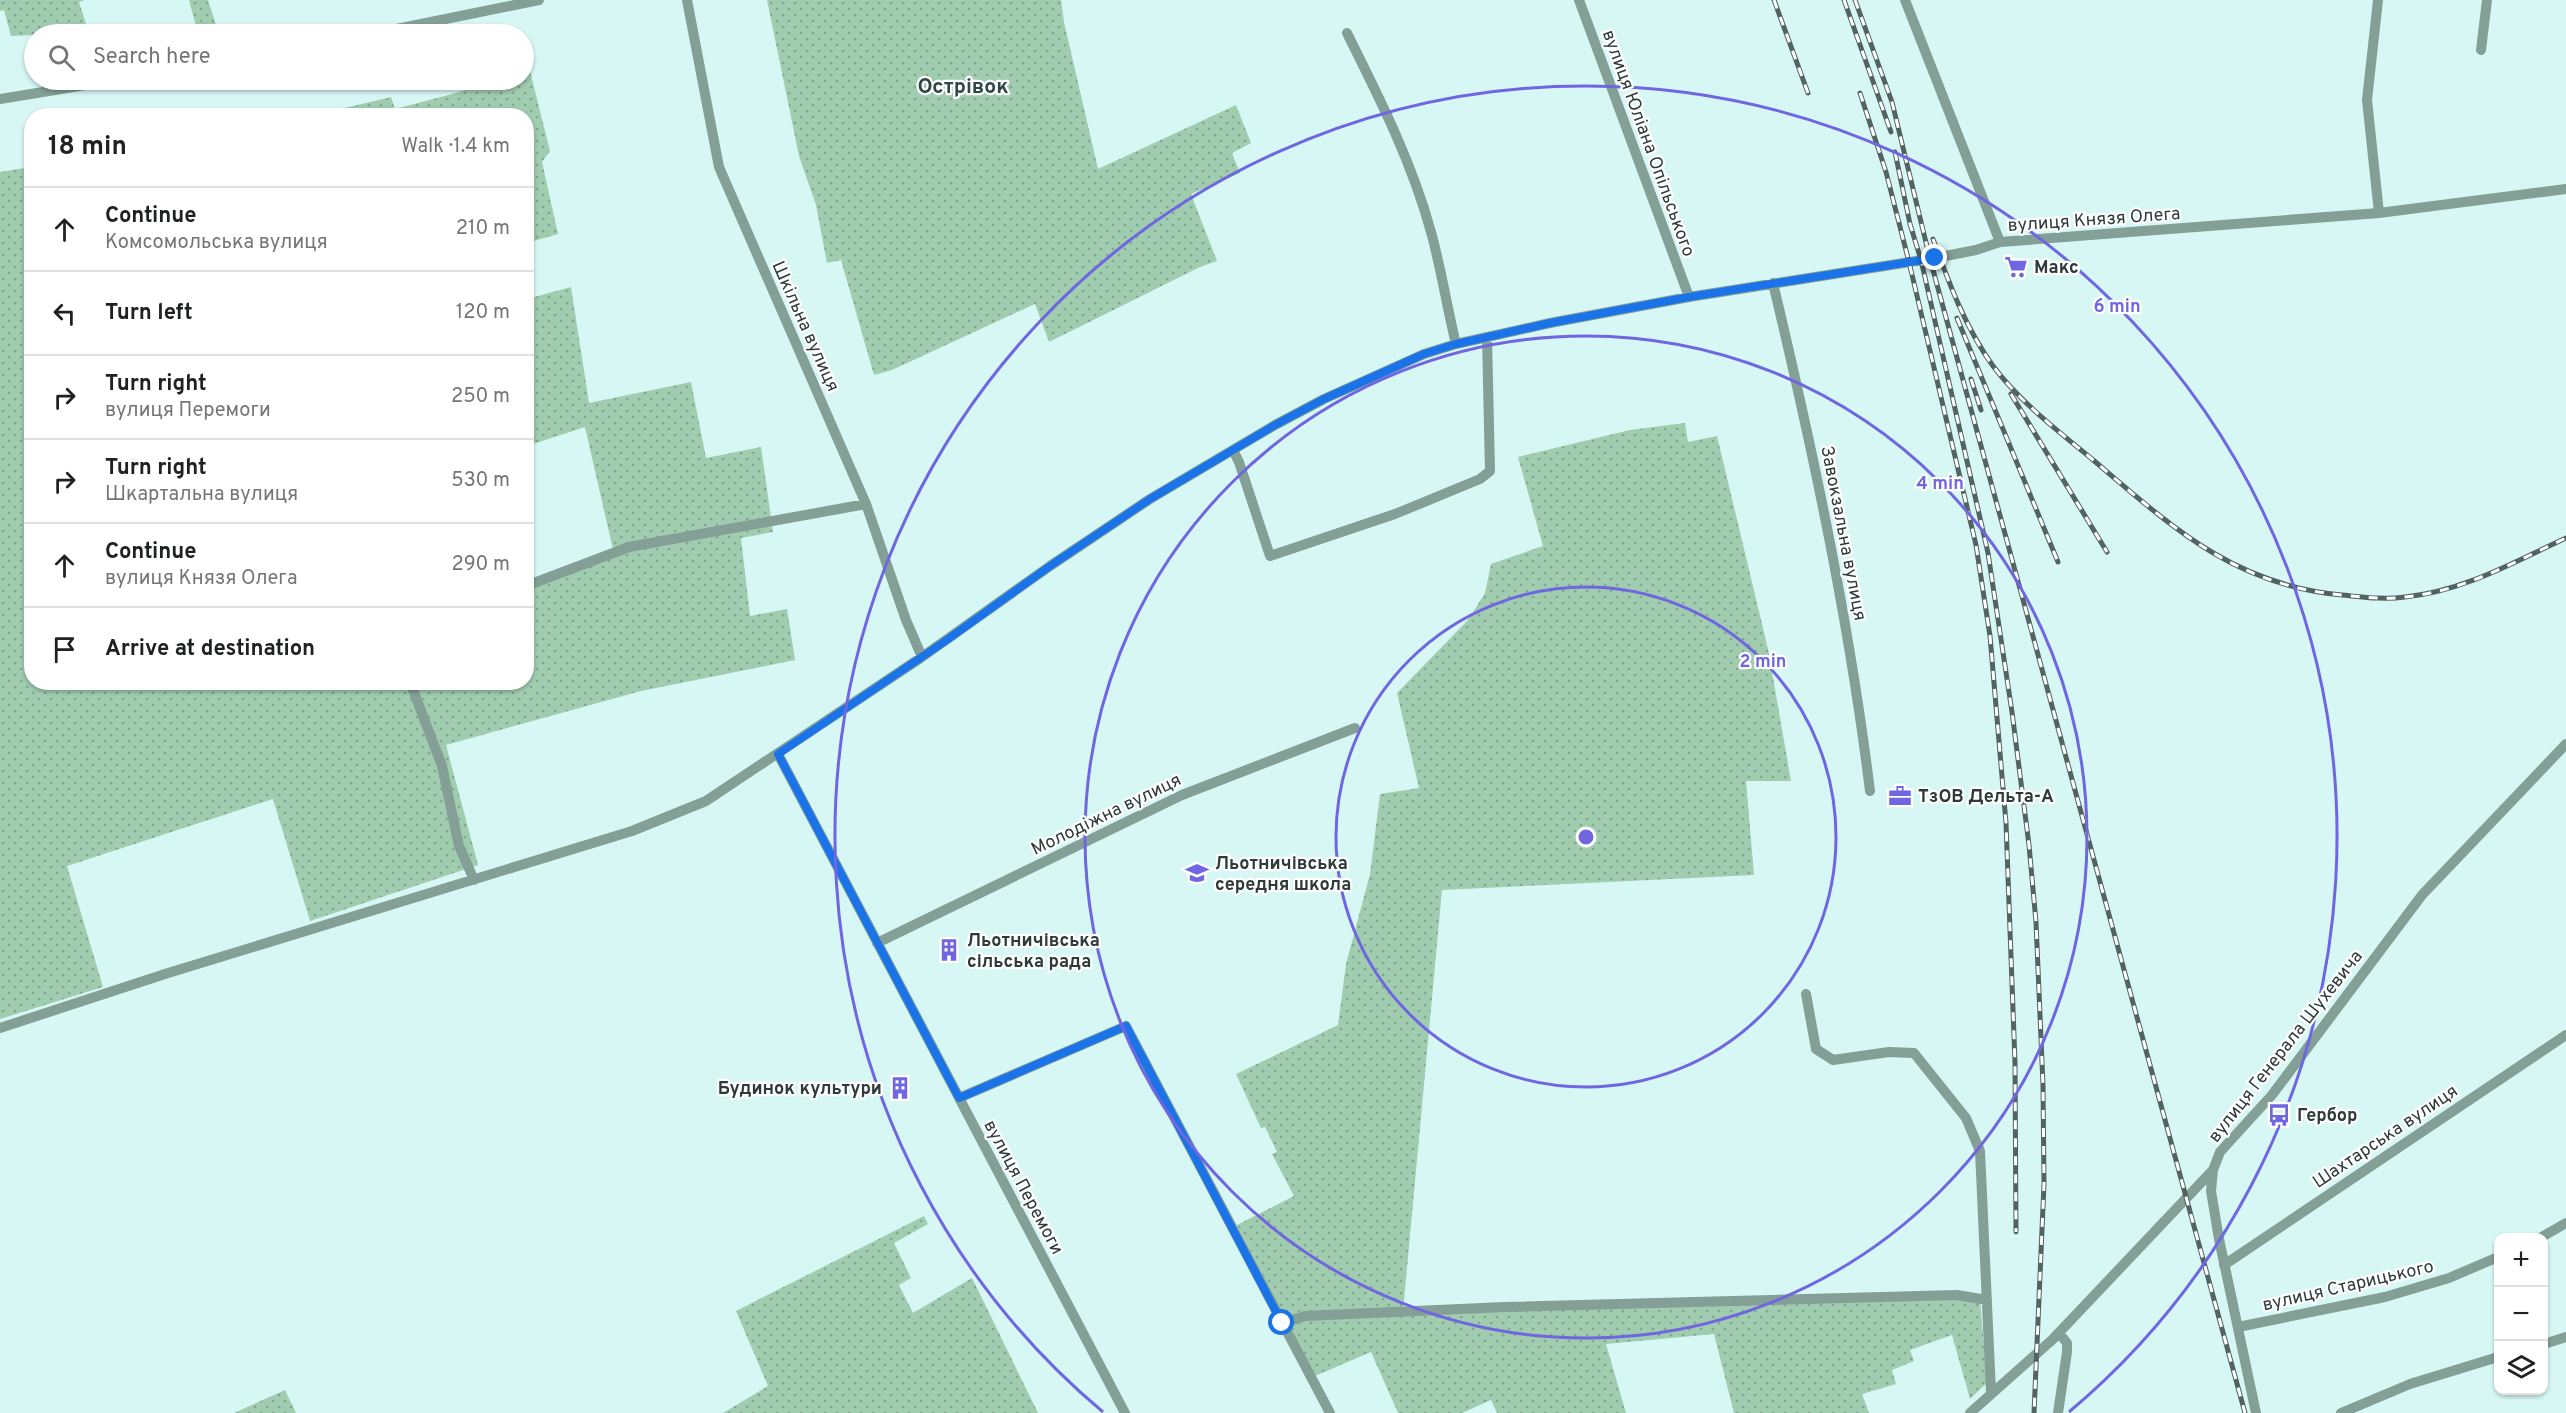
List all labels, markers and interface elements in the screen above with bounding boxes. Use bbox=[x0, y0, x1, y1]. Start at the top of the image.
search box bbox=[24, 24, 534, 90]
street label: вулиця Юліана Опільського bbox=[1596, 27, 1699, 260]
icon: search bbox=[45, 41, 78, 74]
text: Search here bbox=[93, 44, 211, 71]
district label: Острівок bbox=[917, 74, 1009, 101]
text: 18 min bbox=[48, 131, 127, 164]
text: Walk · 1.4 km bbox=[401, 134, 510, 160]
text: Continue bbox=[105, 203, 196, 230]
street label: вулиця Князя Олега bbox=[2007, 203, 2181, 238]
icon: ahead bbox=[48, 213, 81, 246]
text: 210 m bbox=[456, 216, 510, 242]
text: Комсомольська вулиця bbox=[105, 230, 328, 256]
route end bbox=[1921, 244, 1947, 270]
supermarket icon: Макс bbox=[2003, 254, 2029, 280]
place label: Макс bbox=[2034, 257, 2079, 280]
street label: Шкільна вулиця bbox=[766, 258, 844, 396]
text: 6 min bbox=[2093, 296, 2141, 319]
icon: left bbox=[48, 297, 81, 330]
text: Turn left bbox=[105, 300, 193, 327]
text: 120 m bbox=[456, 300, 510, 326]
text: Turn right bbox=[105, 371, 207, 398]
icon: right bbox=[48, 381, 81, 414]
text: 250 m bbox=[451, 384, 510, 410]
text: вулиця Перемоги bbox=[105, 398, 271, 424]
street label: Завокзальна вулиця bbox=[1814, 444, 1871, 623]
text: Turn right bbox=[105, 455, 207, 482]
icon: right bbox=[48, 465, 81, 498]
text: 530 m bbox=[451, 468, 510, 494]
text: 4 min bbox=[1916, 473, 1964, 496]
text: Шкартальна вулиця bbox=[105, 482, 298, 508]
text: Continue bbox=[105, 539, 196, 566]
icon: ahead bbox=[48, 549, 81, 582]
text: 290 m bbox=[452, 552, 510, 578]
text: вулиця Князя Олега bbox=[105, 566, 297, 592]
icon: arrive bbox=[48, 633, 81, 666]
text: Arrive at destination bbox=[105, 636, 315, 663]
text: 2 min bbox=[1739, 651, 1787, 674]
street label: Молодіжна вулиця bbox=[1028, 769, 1185, 862]
office icon: ТзОВ Дельта-А bbox=[1887, 783, 1913, 809]
place label: ТзОВ Дельта-А bbox=[1918, 786, 2054, 809]
centre of rings bbox=[1576, 827, 1596, 847]
place label: Льотничівська середня школа bbox=[1215, 853, 1351, 897]
school or university icon: Льотничівська середня школа bbox=[1184, 860, 1210, 886]
place label: Льотничівська сільська рада bbox=[967, 930, 1100, 974]
building icon: Льотничівська сільська рада bbox=[936, 937, 962, 963]
street label: вулиця Генерала Шухевича bbox=[2204, 946, 2368, 1148]
building icon: Будинок культури bbox=[887, 1075, 913, 1101]
place label: Будинок культури bbox=[718, 1078, 882, 1101]
street label: Шахтарська вулиця bbox=[2309, 1080, 2463, 1194]
bus stop icon: Гербор bbox=[2266, 1102, 2292, 1128]
place label: Гербор bbox=[2297, 1105, 2357, 1128]
street label: вулиця Перемоги bbox=[977, 1116, 1068, 1259]
map controls bbox=[2494, 1233, 2548, 1395]
button: + bbox=[2494, 1233, 2548, 1287]
street label: вулиця Старицького bbox=[2260, 1256, 2436, 1317]
button: − bbox=[2494, 1287, 2548, 1341]
route start bbox=[1268, 1309, 1294, 1335]
button: layers bbox=[2494, 1341, 2548, 1395]

